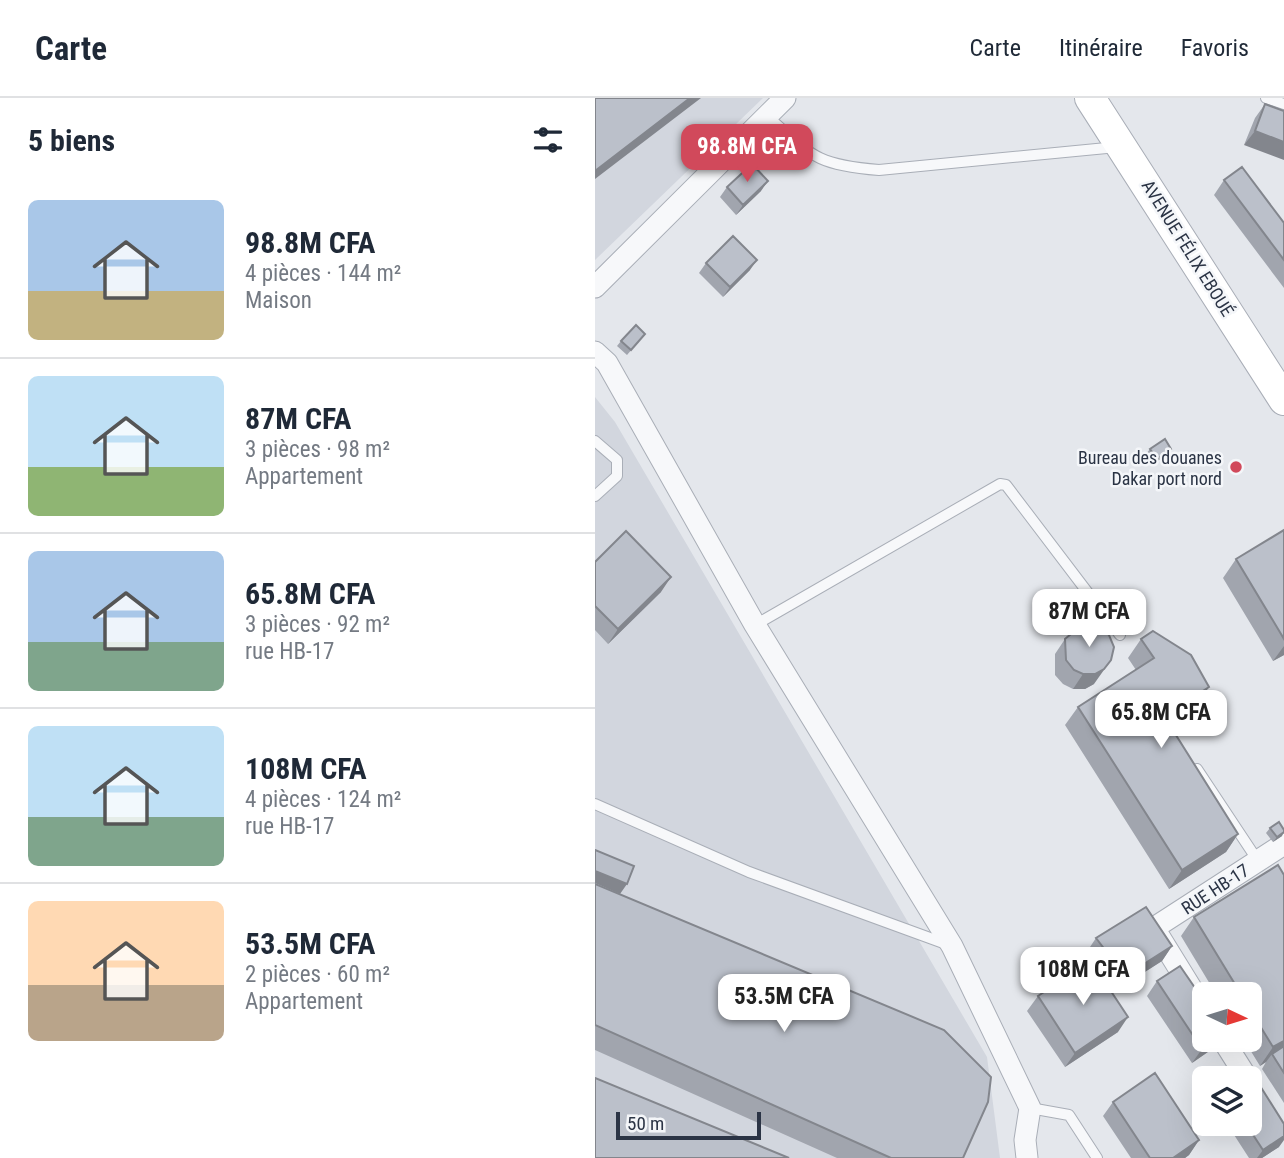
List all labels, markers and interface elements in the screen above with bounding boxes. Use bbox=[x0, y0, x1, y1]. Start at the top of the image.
text: Carte bbox=[35, 29, 107, 68]
text: Carte bbox=[970, 34, 1021, 62]
text: Itinéraire bbox=[1059, 34, 1143, 62]
text: Favoris bbox=[1181, 34, 1249, 62]
icon: filters bbox=[529, 121, 567, 159]
text: 5 biens bbox=[28, 123, 115, 158]
pin: 98.8M CFA bbox=[667, 125, 827, 184]
text: 98.8M CFA bbox=[697, 133, 797, 160]
street label: AVENUE FÉLIX EBOUÉ bbox=[1138, 176, 1238, 320]
text: 98.8M CFA bbox=[245, 225, 375, 260]
icon: home bbox=[84, 228, 168, 312]
text: 4 pièces · 144 m² bbox=[245, 260, 401, 287]
text: Maison bbox=[245, 287, 312, 314]
text: 87M CFA bbox=[245, 401, 351, 436]
icon: home bbox=[84, 404, 168, 488]
text: 3 pièces · 98 m² bbox=[245, 436, 390, 463]
place label: Bureau des douanes Dakar port nord bbox=[1078, 447, 1222, 489]
marker: Bureau des douanes Dakar port nord bbox=[1228, 459, 1244, 475]
text: Appartement bbox=[245, 463, 363, 490]
text: 65.8M CFA bbox=[245, 576, 375, 611]
icon: home bbox=[84, 579, 168, 663]
pin: 87M CFA bbox=[1024, 589, 1154, 649]
text: 87M CFA bbox=[1048, 598, 1130, 625]
text: 3 pièces · 92 m² bbox=[245, 611, 390, 638]
text: rue HB-17 bbox=[245, 638, 334, 665]
pin: 65.8M CFA bbox=[1081, 690, 1241, 750]
text: 65.8M CFA bbox=[1111, 699, 1211, 726]
text: 108M CFA bbox=[245, 751, 367, 786]
icon: home bbox=[84, 754, 168, 838]
text: 4 pièces · 124 m² bbox=[245, 786, 401, 813]
text: rue HB-17 bbox=[245, 813, 334, 840]
street label: RUE HB-17 bbox=[1177, 859, 1253, 918]
text: 53.5M CFA bbox=[245, 926, 375, 961]
icon: home bbox=[84, 929, 168, 1013]
pin: 108M CFA bbox=[1011, 948, 1155, 1007]
text: 108M CFA bbox=[1036, 956, 1130, 983]
text: 2 pièces · 60 m² bbox=[245, 961, 390, 988]
pin: 53.5M CFA bbox=[704, 974, 864, 1034]
north arrow bbox=[1192, 982, 1262, 1052]
map controls bbox=[1192, 982, 1262, 1136]
text: 53.5M CFA bbox=[734, 983, 834, 1010]
text: Appartement bbox=[245, 988, 363, 1015]
button: layers bbox=[1192, 1066, 1262, 1136]
scale bar bbox=[616, 1109, 761, 1141]
text: 50 m bbox=[627, 1112, 664, 1135]

